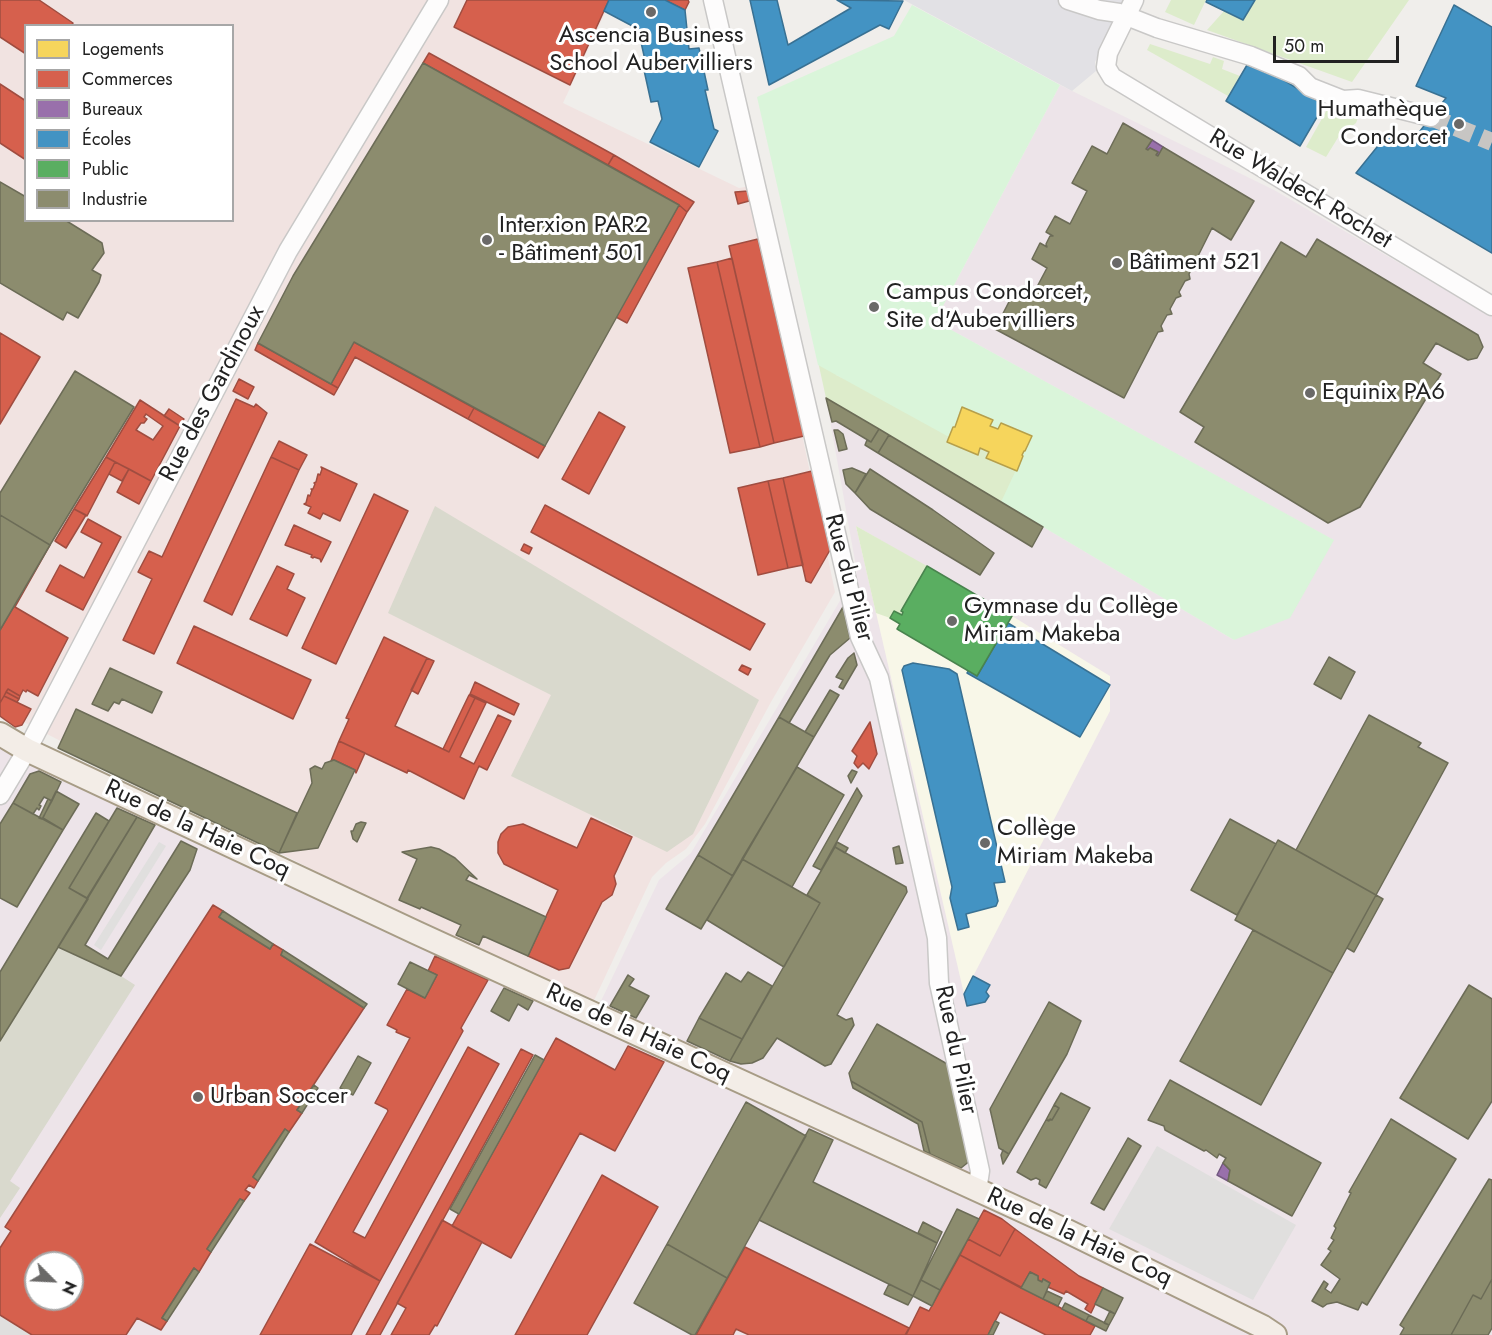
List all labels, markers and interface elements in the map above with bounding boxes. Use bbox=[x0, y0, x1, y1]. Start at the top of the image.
marker: Ascencia Business School Aubervilliers bbox=[644, 5, 658, 19]
place label: Ascencia Business School Aubervilliers bbox=[549, 22, 753, 78]
legend bbox=[24, 24, 234, 222]
scale bar bbox=[1276, 24, 1402, 62]
text: 50 m bbox=[1284, 33, 1324, 59]
text: Logements bbox=[82, 36, 164, 62]
text: Commerces bbox=[82, 66, 173, 92]
text: Bureaux bbox=[82, 96, 142, 122]
place label: Humathèque Condorcet bbox=[1318, 96, 1447, 152]
marker: Humathèque Condorcet bbox=[1452, 117, 1466, 131]
street label: Rue Waldeck Rochet bbox=[1203, 124, 1397, 256]
text: Écoles bbox=[82, 126, 131, 152]
text: Public bbox=[82, 156, 129, 182]
text: Industrie bbox=[82, 186, 147, 212]
place label: Interxion PAR2 - Bâtiment 501 bbox=[499, 212, 648, 268]
marker: Interxion PAR2 - Bâtiment 501 bbox=[480, 233, 494, 247]
place label: Bâtiment 521 bbox=[1129, 249, 1261, 277]
marker: Bâtiment 521 bbox=[1110, 256, 1124, 270]
place label: Campus Condorcet, Site d'Aubervilliers bbox=[886, 279, 1090, 335]
marker: Campus Condorcet, Site d'Aubervilliers bbox=[867, 300, 881, 314]
street label: Rue des Gardinoux bbox=[154, 301, 272, 487]
place label: Equinix PA6 bbox=[1322, 379, 1445, 407]
marker: Equinix PA6 bbox=[1303, 386, 1317, 400]
street label: Rue du Pilier bbox=[817, 511, 879, 645]
place label: Gymnase du Collège Miriam Makeba bbox=[964, 593, 1178, 649]
marker: Gymnase du Collège Miriam Makeba bbox=[945, 614, 959, 628]
street label: Rue de la Haie Coq bbox=[100, 775, 294, 885]
place label: Collège Miriam Makeba bbox=[997, 815, 1153, 871]
marker: Collège Miriam Makeba bbox=[978, 836, 992, 850]
street label: Rue de la Haie Coq bbox=[541, 979, 735, 1089]
street label: Rue du Pilier bbox=[927, 983, 983, 1117]
place label: Urban Soccer bbox=[210, 1083, 348, 1111]
marker: Urban Soccer bbox=[191, 1090, 205, 1104]
street label: Rue de la Haie Coq bbox=[982, 1183, 1176, 1293]
north arrow bbox=[24, 1251, 84, 1311]
text: N bbox=[56, 1277, 82, 1298]

